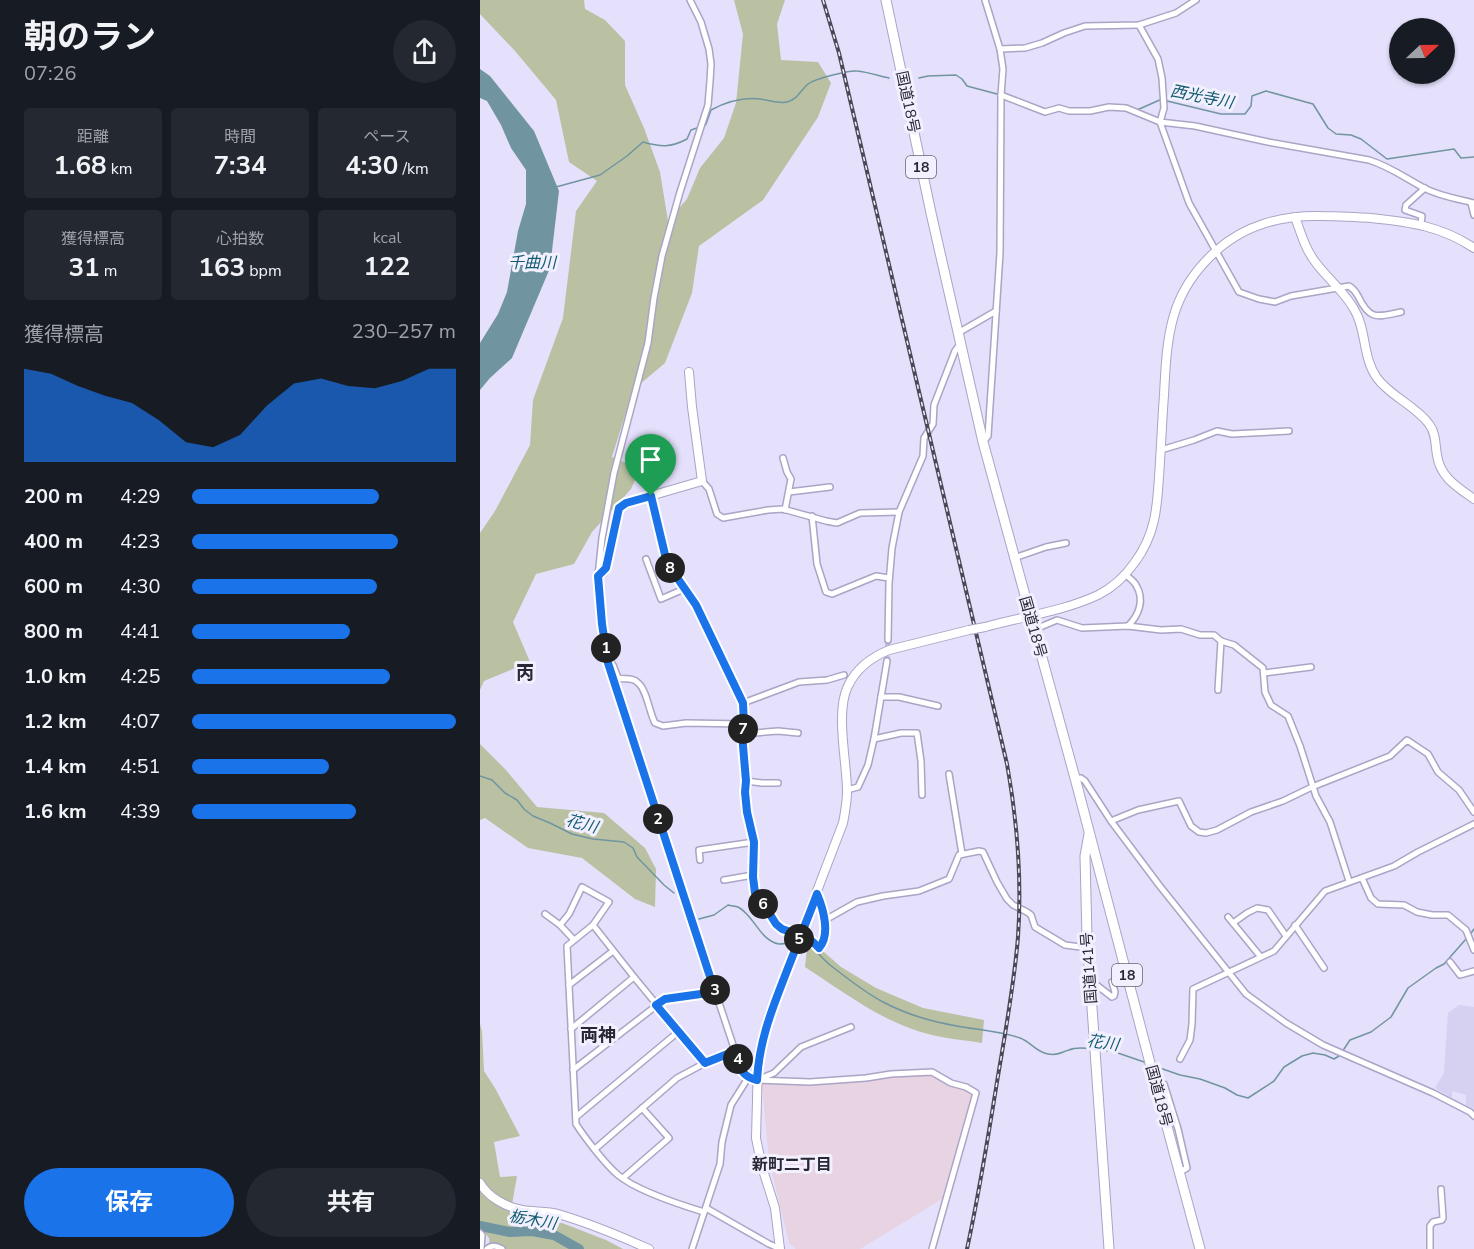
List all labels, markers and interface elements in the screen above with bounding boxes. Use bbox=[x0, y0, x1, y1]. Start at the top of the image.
text: 朝のラン bbox=[24, 15, 156, 60]
north arrow bbox=[1389, 18, 1455, 84]
map controls bbox=[1389, 18, 1455, 84]
button: share bbox=[393, 20, 456, 83]
text: 07:26 bbox=[24, 60, 77, 87]
street label: 国道18号 bbox=[892, 69, 924, 135]
water label: 西光寺川 bbox=[1168, 80, 1237, 114]
text: 距離 bbox=[77, 126, 109, 148]
text: 時間 bbox=[224, 126, 256, 148]
text: ペース bbox=[363, 126, 411, 148]
text: 1.68 bbox=[53, 148, 107, 183]
text: 7:34 bbox=[213, 148, 267, 183]
text: 4:30 bbox=[345, 148, 398, 183]
road number: 18 bbox=[906, 156, 936, 178]
text: km bbox=[107, 158, 133, 180]
text: /km bbox=[398, 158, 429, 180]
text: kcal bbox=[373, 227, 401, 249]
text: 獲得標高 bbox=[61, 228, 125, 250]
text: 心拍数 bbox=[216, 228, 264, 250]
text: 122 bbox=[364, 249, 410, 284]
text: 31 bbox=[68, 250, 100, 285]
text: 163 bbox=[198, 250, 245, 285]
water label: 千曲川 bbox=[508, 252, 558, 274]
text: m bbox=[100, 260, 118, 282]
text: bpm bbox=[245, 260, 282, 282]
text: 230–257 m bbox=[352, 318, 456, 345]
text: 獲得標高 bbox=[24, 321, 104, 348]
pin bbox=[625, 434, 676, 496]
icon: arrive bbox=[634, 443, 667, 476]
text: 200 m bbox=[24, 483, 83, 510]
text: 4:29 bbox=[120, 483, 161, 510]
text: 400 m bbox=[24, 528, 83, 555]
text: 4:23 bbox=[120, 528, 161, 555]
pin: 8 bbox=[655, 553, 685, 583]
text: 8 bbox=[665, 557, 675, 579]
text: 600 m bbox=[24, 573, 83, 600]
text: 4:30 bbox=[120, 573, 161, 600]
street label: 国道18号 bbox=[1015, 594, 1051, 660]
text: 800 m bbox=[24, 618, 83, 645]
text: 4:41 bbox=[120, 618, 161, 645]
pin: 1 bbox=[591, 633, 621, 663]
text: 1 bbox=[601, 637, 611, 659]
district label: 丙 bbox=[516, 661, 534, 685]
text: 1.0 km bbox=[24, 663, 87, 690]
text: 4:25 bbox=[120, 663, 161, 690]
text: 1.2 km bbox=[24, 708, 87, 735]
text: 4:07 bbox=[120, 708, 161, 735]
pin: 7 bbox=[728, 714, 758, 744]
text: 7 bbox=[738, 718, 748, 740]
text: 1.4 km bbox=[24, 753, 87, 780]
text: 4:51 bbox=[120, 753, 161, 780]
text: 1.6 km bbox=[24, 798, 87, 825]
text: 4:39 bbox=[120, 798, 161, 825]
pin: 2 bbox=[643, 804, 673, 834]
text: 2 bbox=[653, 808, 663, 830]
water label: 花川 bbox=[563, 809, 602, 839]
pin: 6 bbox=[748, 889, 778, 919]
text: 6 bbox=[758, 893, 768, 915]
pin: 5 bbox=[784, 924, 814, 954]
text: 5 bbox=[794, 928, 804, 950]
street label: 国道141号 bbox=[1077, 931, 1101, 1005]
road number: 18 bbox=[1112, 964, 1142, 986]
pin: 3 bbox=[700, 975, 730, 1005]
text: 3 bbox=[710, 979, 720, 1001]
district label: 両神 bbox=[580, 1023, 616, 1047]
water label: 花川 bbox=[1085, 1030, 1122, 1056]
pin: 4 bbox=[723, 1044, 753, 1074]
text: 4 bbox=[733, 1048, 743, 1070]
street label: 国道18号 bbox=[1141, 1063, 1177, 1129]
district label: 新町二丁目 bbox=[752, 1154, 832, 1176]
button: 保存 bbox=[24, 1168, 234, 1237]
button: 共有 bbox=[246, 1168, 456, 1237]
water label: 栃木川 bbox=[507, 1205, 560, 1235]

